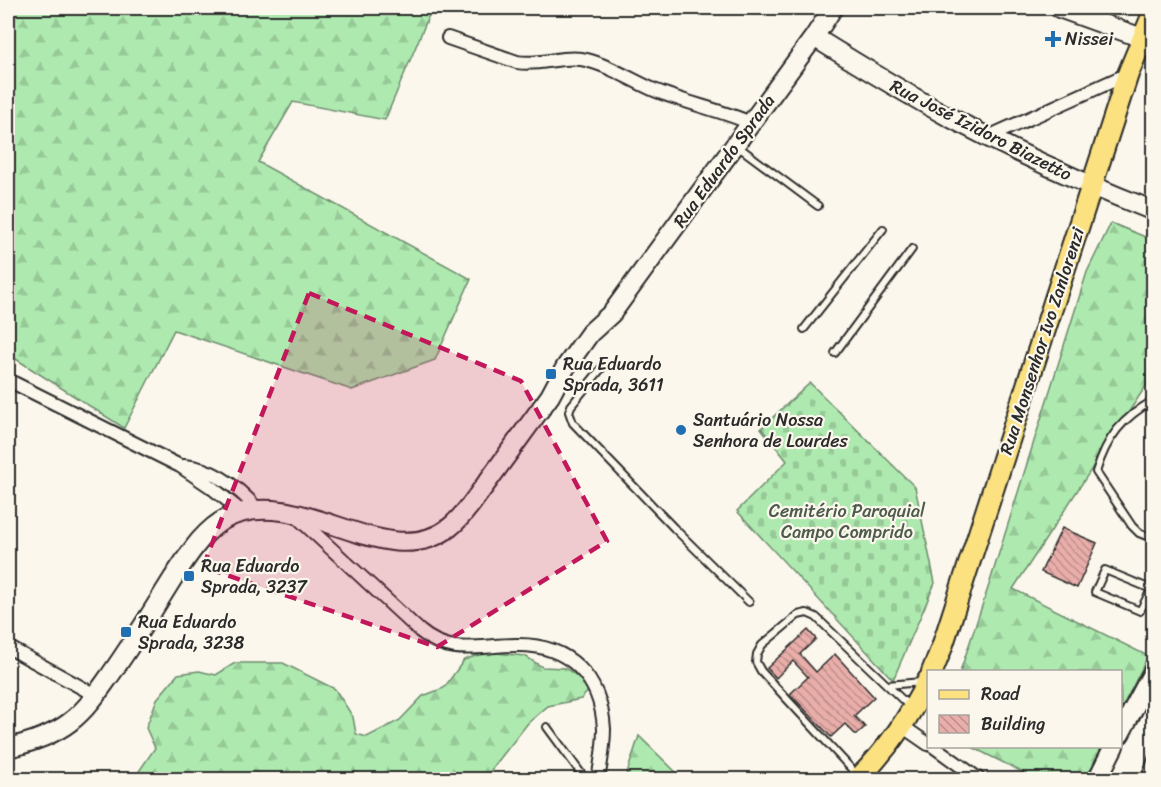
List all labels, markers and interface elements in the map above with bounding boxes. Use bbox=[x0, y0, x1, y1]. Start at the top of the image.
place label: Nissei bbox=[1065, 23, 1114, 55]
marker: Nissei bbox=[1046, 32, 1060, 46]
street label: Rua José Izidoro Biazetto bbox=[884, 70, 1078, 190]
street label: Rua Eduardo Sprada bbox=[664, 87, 784, 235]
street label: Rua Monsenhor Ivo Zanlorenzi bbox=[990, 222, 1094, 459]
place label: Rua Eduardo Sprada, 3611 bbox=[563, 348, 664, 401]
marker: Rua Eduardo Sprada, 3611 bbox=[544, 367, 558, 381]
place label: Santuário Nossa Senhora de Lourdes bbox=[693, 404, 849, 457]
marker: Santuário Nossa Senhora de Lourdes bbox=[674, 423, 688, 437]
park label: Cemitério Paroquial Campo Comprido bbox=[769, 495, 926, 548]
place label: Rua Eduardo Sprada, 3237 bbox=[201, 550, 308, 603]
marker: Rua Eduardo Sprada, 3237 bbox=[182, 569, 196, 583]
place label: Rua Eduardo Sprada, 3238 bbox=[138, 606, 244, 659]
marker: Rua Eduardo Sprada, 3238 bbox=[119, 625, 133, 639]
legend bbox=[927, 670, 1122, 748]
text: Road bbox=[981, 678, 1021, 710]
text: Building bbox=[981, 708, 1045, 740]

